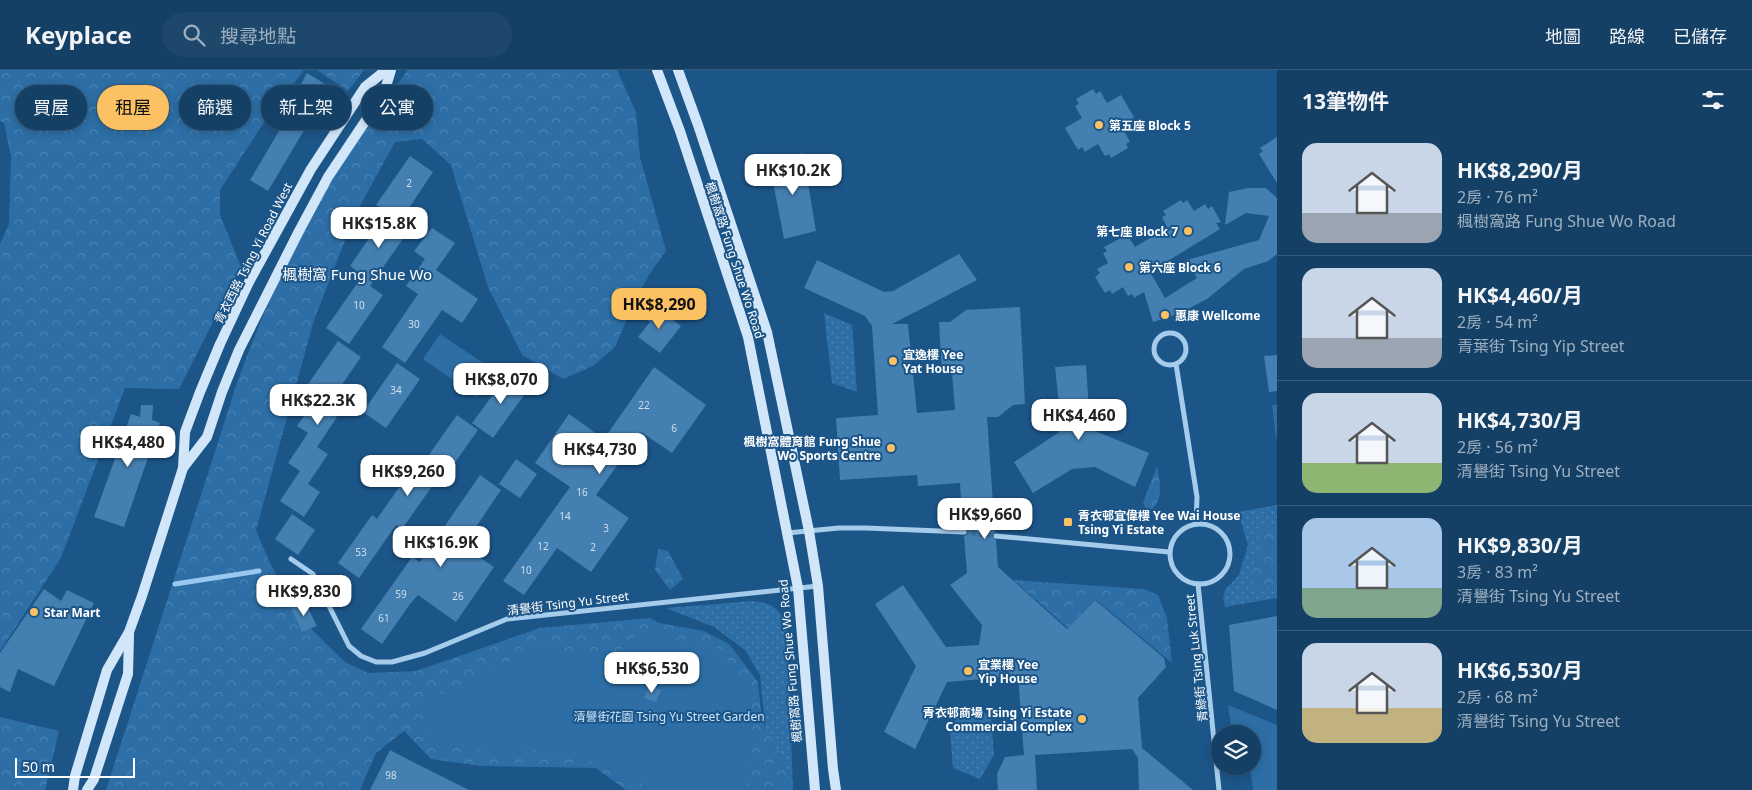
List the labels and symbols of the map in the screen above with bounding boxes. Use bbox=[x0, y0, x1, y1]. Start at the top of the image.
place label: 第五座 Block 5 bbox=[1109, 117, 1191, 134]
marker: 第五座 Block 5 bbox=[1093, 119, 1105, 131]
pin: HK$10.2K bbox=[741, 154, 845, 196]
house number: 2 bbox=[406, 176, 412, 190]
street label: 青衣西路 Tsing Yi Road West bbox=[210, 179, 296, 327]
street label: 楓樹窩路 Fung Shue Wo Road bbox=[702, 179, 768, 341]
pin: HK$15.8K bbox=[327, 206, 431, 249]
place label: 第七座 Block 7 bbox=[1096, 223, 1178, 240]
marker: 第七座 Block 7 bbox=[1182, 225, 1194, 237]
place label: 第六座 Block 6 bbox=[1139, 259, 1221, 276]
marker: 第六座 Block 6 bbox=[1123, 261, 1135, 273]
district label: 楓樹窩 Fung Shue Wo bbox=[282, 264, 432, 284]
pin: HK$8,290 bbox=[607, 288, 711, 330]
house number: 10 bbox=[353, 298, 365, 312]
place label: 惠康 Wellcome bbox=[1175, 307, 1260, 324]
marker: 惠康 Wellcome bbox=[1159, 309, 1171, 321]
house number: 30 bbox=[408, 317, 420, 331]
place label: 宜逸樓 Yee Yat House bbox=[903, 346, 963, 377]
marker: 宜逸樓 Yee Yat House bbox=[887, 355, 899, 367]
pin: HK$8,070 bbox=[449, 362, 553, 405]
house number: 34 bbox=[390, 383, 402, 397]
pin: HK$22.3K bbox=[266, 384, 370, 426]
house number: 22 bbox=[638, 398, 650, 412]
pin: HK$4,460 bbox=[1027, 398, 1131, 441]
house number: 6 bbox=[671, 421, 677, 435]
pin: HK$4,480 bbox=[76, 426, 180, 468]
pin: HK$4,730 bbox=[548, 432, 652, 475]
place label: 楓樹窩體育館 Fung Shue Wo Sports Centre bbox=[744, 433, 881, 464]
marker: 楓樹窩體育館 Fung Shue Wo Sports Centre bbox=[885, 442, 897, 454]
pin: HK$9,260 bbox=[356, 454, 460, 497]
house number: 16 bbox=[576, 485, 588, 499]
pin: HK$9,660 bbox=[933, 498, 1037, 540]
place label: 青衣邨宜偉樓 Yee Wai House Tsing Yi Estate bbox=[1078, 507, 1240, 538]
house number: 14 bbox=[559, 509, 571, 523]
marker: 青衣邨宜偉樓 Yee Wai House Tsing Yi Estate bbox=[1062, 516, 1074, 528]
house number: 3 bbox=[603, 521, 609, 535]
pin: HK$16.9K bbox=[389, 526, 493, 568]
house number: 12 bbox=[537, 539, 549, 553]
house number: 2 bbox=[590, 540, 596, 554]
house number: 53 bbox=[355, 545, 367, 559]
house number: 10 bbox=[520, 563, 532, 577]
pin: HK$9,830 bbox=[252, 574, 356, 617]
street label: 楓樹窩路 Fung Shue Wo Road bbox=[774, 579, 806, 743]
house number: 59 bbox=[395, 587, 407, 601]
street label: 清譽街 Tsing Yu Street bbox=[506, 587, 630, 619]
house number: 26 bbox=[452, 589, 464, 603]
street label: 青綠街 Tsing Luk Street bbox=[1181, 593, 1211, 723]
place label: Star Mart bbox=[44, 604, 101, 621]
marker: Star Mart bbox=[28, 606, 40, 618]
house number: 61 bbox=[378, 611, 390, 625]
pin: HK$6,530 bbox=[600, 652, 704, 694]
place label: 宜業樓 Yee Yip House bbox=[978, 656, 1038, 687]
marker: 宜業樓 Yee Yip House bbox=[962, 665, 974, 677]
place label: 青衣邨商場 Tsing Yi Estate Commercial Complex bbox=[923, 704, 1072, 735]
park label: 清譽街花園 Tsing Yu Street Garden bbox=[573, 708, 765, 725]
marker: 青衣邨商場 Tsing Yi Estate Commercial Complex bbox=[1076, 713, 1088, 725]
scale bar bbox=[15, 755, 135, 778]
house number: 98 bbox=[385, 768, 397, 782]

